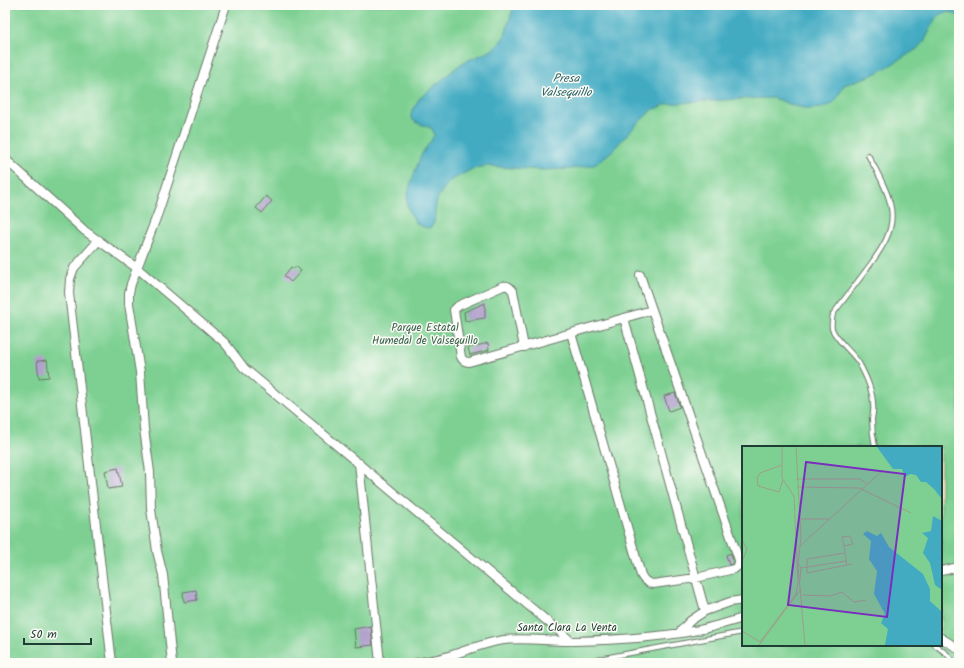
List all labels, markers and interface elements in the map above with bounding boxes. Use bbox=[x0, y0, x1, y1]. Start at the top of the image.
water label: Presa Valsequillo bbox=[540, 69, 593, 102]
park label: Parque Estatal Humedal de Valsequillo bbox=[372, 319, 478, 350]
inset map bbox=[742, 446, 942, 646]
street label: Santa Clara La Venta bbox=[517, 619, 617, 637]
scale bar bbox=[24, 620, 91, 646]
text: 50 m bbox=[30, 625, 57, 644]

